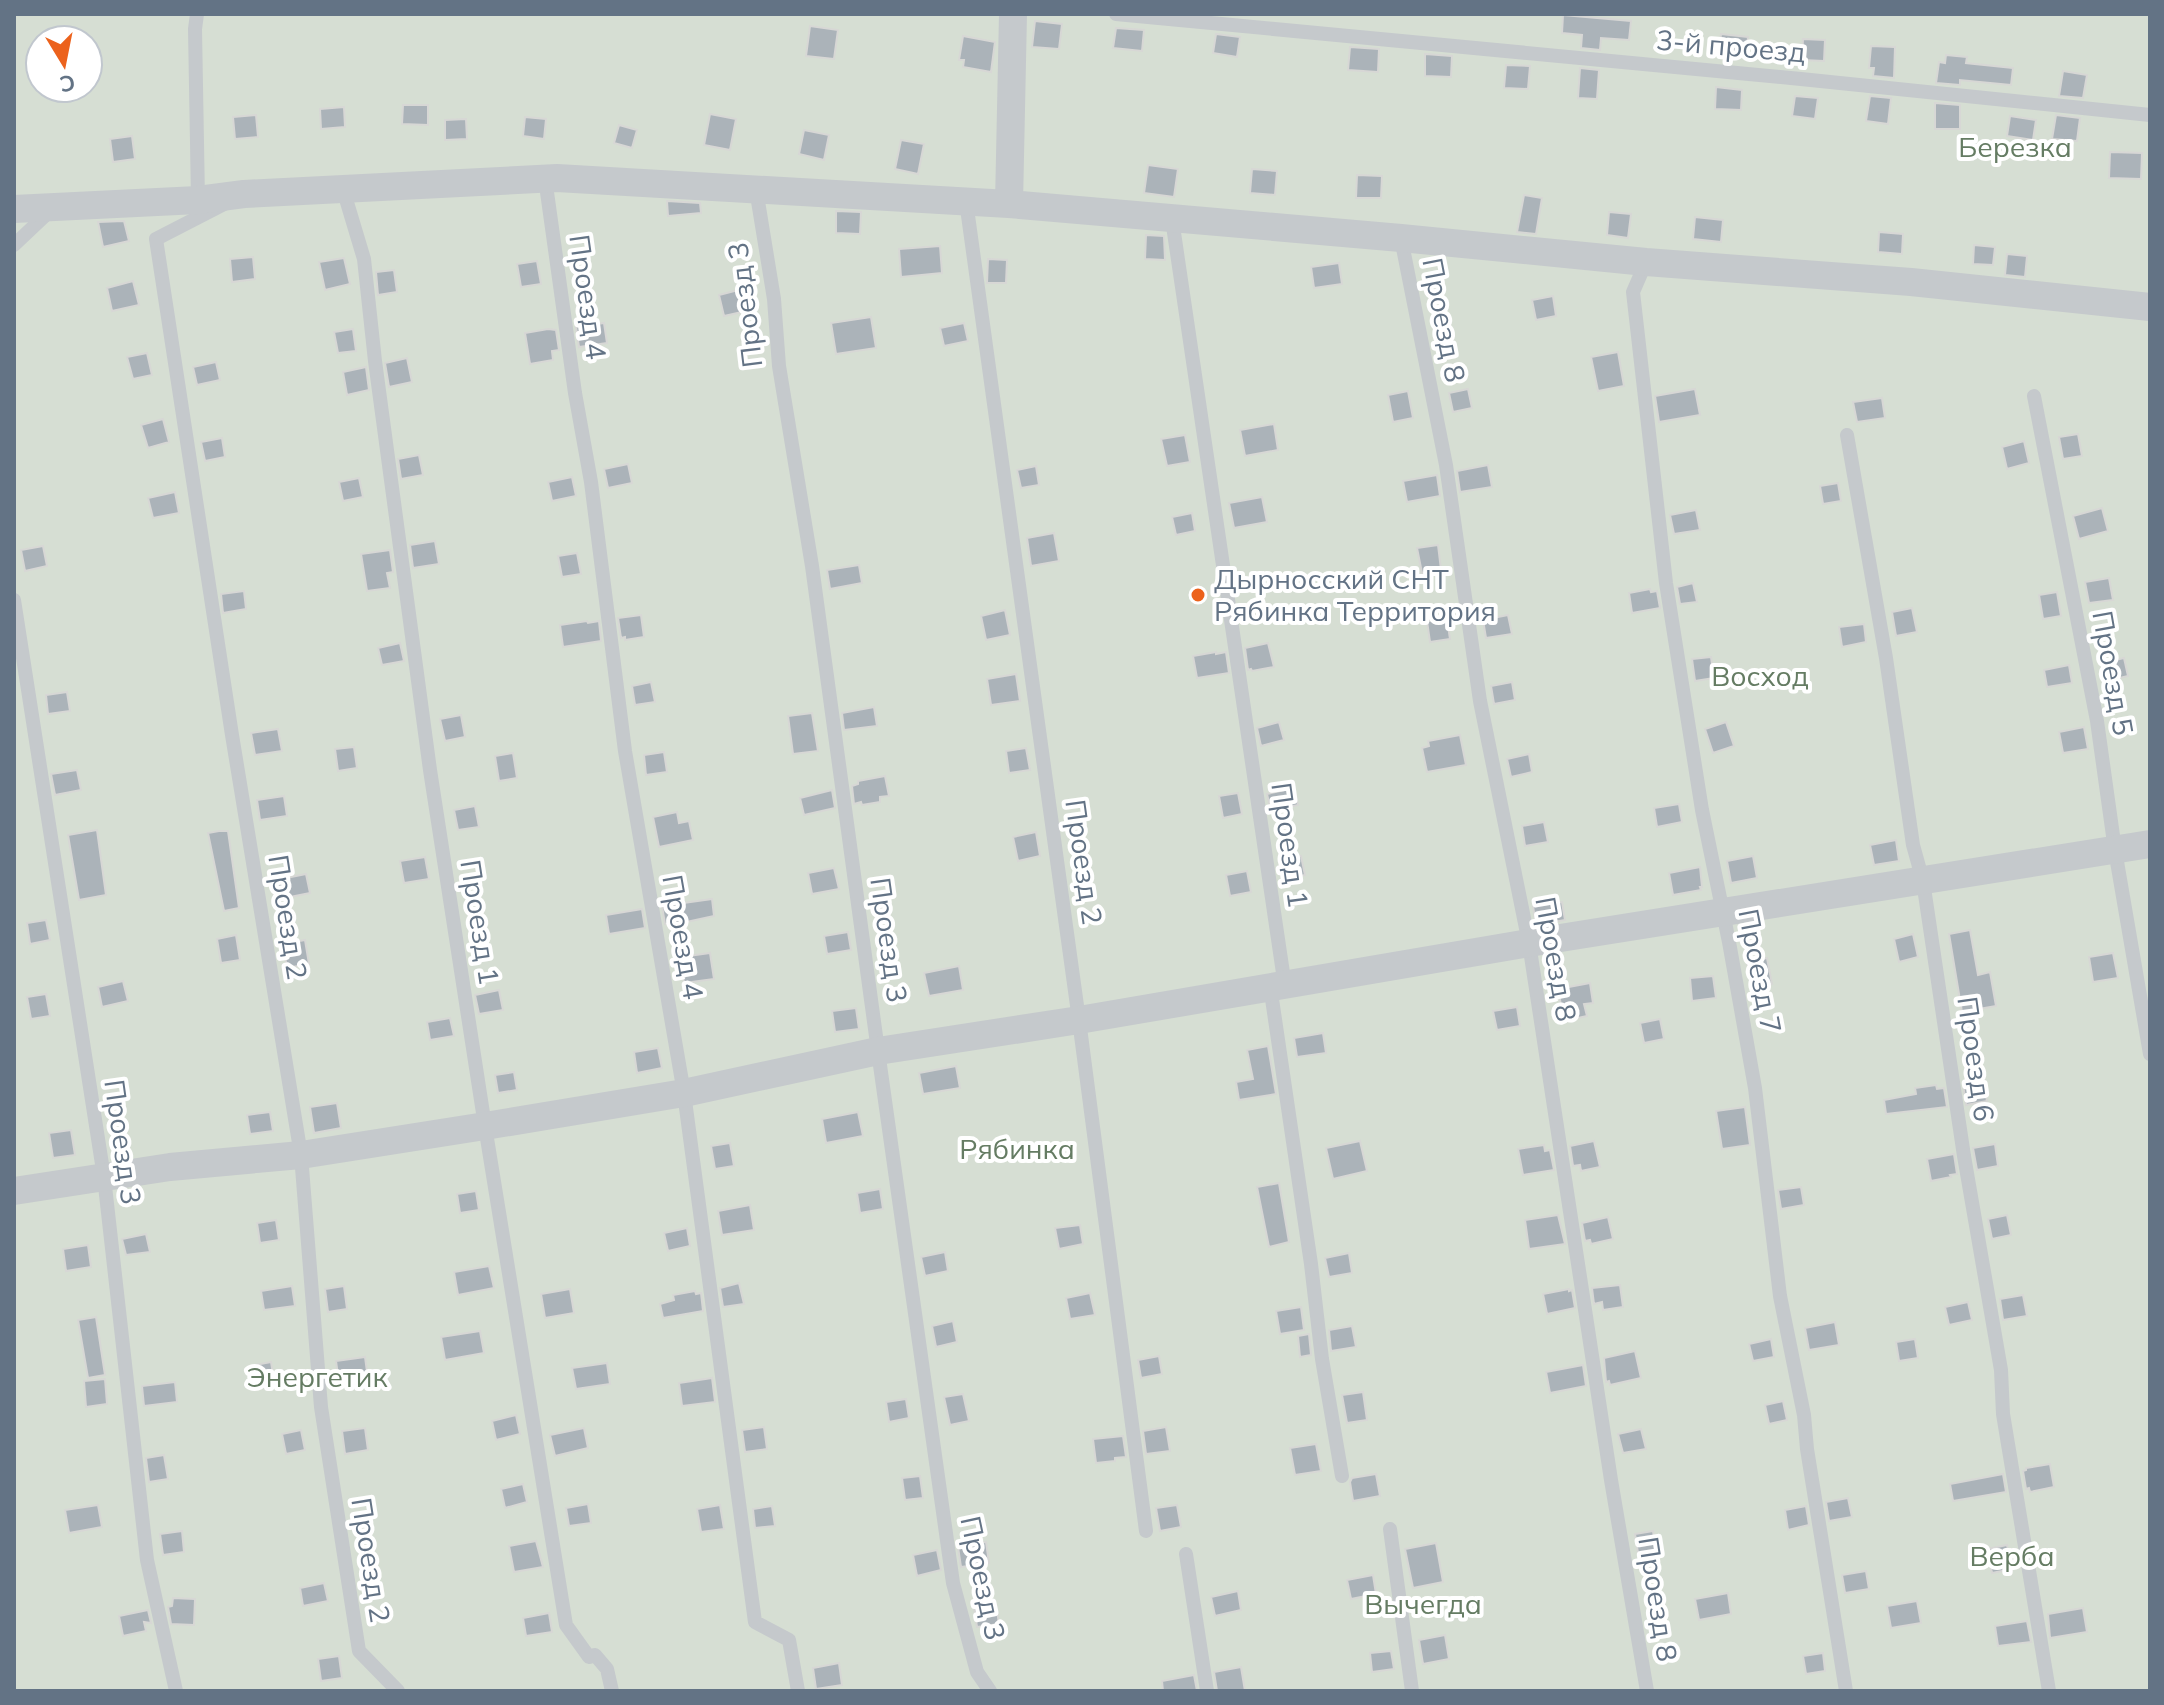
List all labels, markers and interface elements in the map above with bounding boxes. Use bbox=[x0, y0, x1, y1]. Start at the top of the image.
street label: 3-й проезд bbox=[1655, 22, 1807, 69]
north arrow bbox=[24, 24, 104, 104]
text: С bbox=[58, 69, 77, 99]
park label: Березка bbox=[1958, 129, 2072, 164]
street label: Проезд 4 bbox=[562, 232, 615, 362]
street label: Проезд 3 bbox=[719, 240, 770, 370]
street label: Проезд 8 bbox=[1415, 255, 1474, 385]
place label: Дырносский СНТ Рябинка Территория bbox=[1214, 561, 1496, 628]
marker: Дырносский СНТ Рябинка Территория bbox=[1189, 586, 1207, 604]
street label: Проезд 5 bbox=[2085, 608, 2142, 738]
park label: Восход bbox=[1711, 658, 1809, 693]
street label: Проезд 1 bbox=[1264, 780, 1317, 910]
street label: Проезд 2 bbox=[1058, 797, 1111, 927]
street label: Проезд 2 bbox=[261, 852, 316, 982]
street label: Проезд 1 bbox=[453, 857, 508, 987]
street label: Проезд 4 bbox=[655, 872, 712, 1002]
street label: Проезд 3 bbox=[863, 875, 916, 1005]
street label: Проезд 8 bbox=[1528, 894, 1585, 1024]
street label: Проезд 7 bbox=[1731, 906, 1790, 1036]
street label: Проезд 6 bbox=[1950, 994, 2003, 1124]
street label: Проезд 3 bbox=[97, 1077, 150, 1207]
park label: Рябинка bbox=[959, 1131, 1075, 1166]
park label: Энергетик bbox=[246, 1359, 388, 1394]
street label: Проезд 2 bbox=[344, 1495, 399, 1625]
street label: Проезд 3 bbox=[953, 1513, 1014, 1643]
street label: Проезд 8 bbox=[1631, 1534, 1686, 1664]
park label: Верба bbox=[1969, 1538, 2055, 1573]
park label: Вычегда bbox=[1364, 1586, 1482, 1621]

